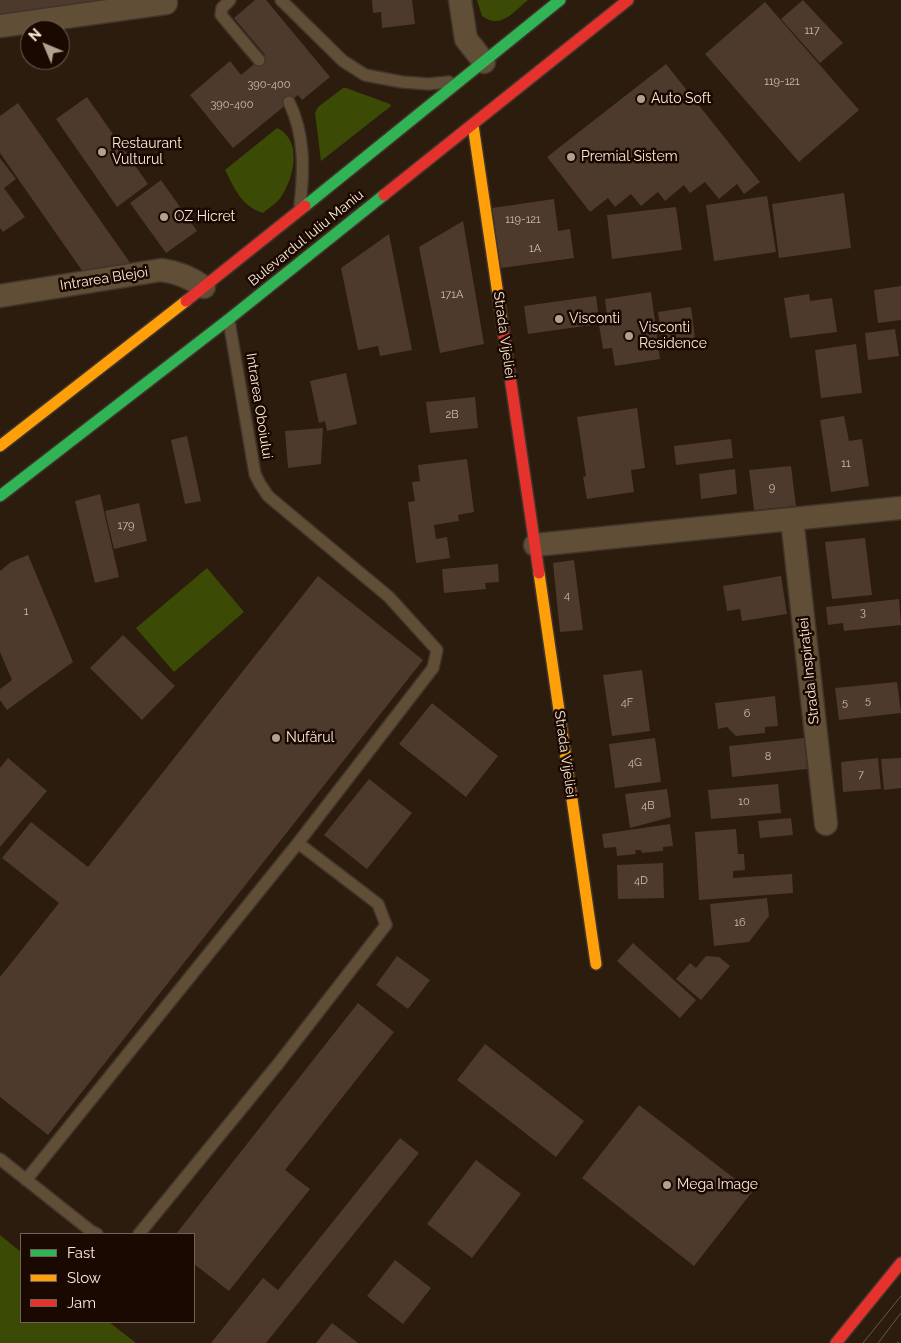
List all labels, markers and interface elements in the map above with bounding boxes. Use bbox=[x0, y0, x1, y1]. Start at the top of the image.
north arrow bbox=[20, 20, 70, 70]
house number: 117 bbox=[804, 24, 820, 38]
text: N bbox=[26, 26, 45, 45]
house number: 119-121 bbox=[764, 75, 800, 89]
house number: 390-400 bbox=[247, 78, 291, 92]
place label: Auto Soft bbox=[651, 91, 711, 107]
marker: Auto Soft bbox=[635, 93, 647, 105]
house number: 390-400 bbox=[210, 98, 254, 112]
place label: Restaurant Vulturul bbox=[112, 136, 182, 168]
marker: Restaurant Vulturul bbox=[96, 146, 108, 158]
place label: Premial Sistem bbox=[581, 149, 678, 165]
marker: Premial Sistem bbox=[565, 151, 577, 163]
street label: Bulevardul Iuliu Maniu bbox=[245, 186, 367, 290]
place label: OZ Hicret bbox=[174, 209, 235, 225]
marker: OZ Hicret bbox=[158, 211, 170, 223]
house number: 119-121 bbox=[505, 213, 541, 227]
house number: 1A bbox=[529, 242, 541, 256]
street label: Intrarea Blejoi bbox=[59, 264, 149, 294]
house number: 171A bbox=[441, 288, 463, 302]
street label: Strada Vijeliei bbox=[490, 290, 518, 380]
place label: Visconti bbox=[569, 311, 620, 327]
marker: Visconti bbox=[553, 313, 565, 325]
place label: Visconti Residence bbox=[639, 320, 707, 352]
marker: Visconti Residence bbox=[623, 330, 635, 342]
street label: Intrarea Oboiului bbox=[242, 352, 276, 460]
house number: 2B bbox=[445, 408, 459, 422]
house number: 11 bbox=[841, 457, 851, 471]
house number: 9 bbox=[769, 481, 775, 495]
house number: 179 bbox=[118, 519, 134, 533]
house number: 4 bbox=[564, 589, 570, 603]
house number: 1 bbox=[24, 605, 28, 619]
house number: 3 bbox=[860, 606, 866, 620]
street label: Strada Inspirației bbox=[795, 617, 823, 725]
house number: 5 bbox=[865, 694, 871, 708]
house number: 4F bbox=[621, 696, 633, 710]
house number: 5 bbox=[842, 696, 848, 710]
house number: 6 bbox=[744, 707, 750, 721]
street label: Strada Vijeliei bbox=[551, 709, 579, 799]
place label: Nufărul bbox=[286, 730, 334, 746]
marker: Nufărul bbox=[270, 732, 282, 744]
house number: 8 bbox=[765, 750, 771, 764]
house number: 4G bbox=[628, 756, 642, 770]
house number: 7 bbox=[858, 768, 864, 782]
house number: 10 bbox=[738, 795, 750, 809]
house number: 4B bbox=[641, 799, 655, 813]
house number: 4D bbox=[634, 874, 648, 888]
house number: 16 bbox=[734, 916, 746, 930]
place label: Mega Image bbox=[677, 1177, 758, 1193]
marker: Mega Image bbox=[661, 1179, 673, 1191]
legend bbox=[20, 1233, 195, 1323]
text: Fast bbox=[67, 1244, 95, 1262]
text: Slow bbox=[67, 1269, 101, 1287]
text: Jam bbox=[67, 1294, 96, 1312]

